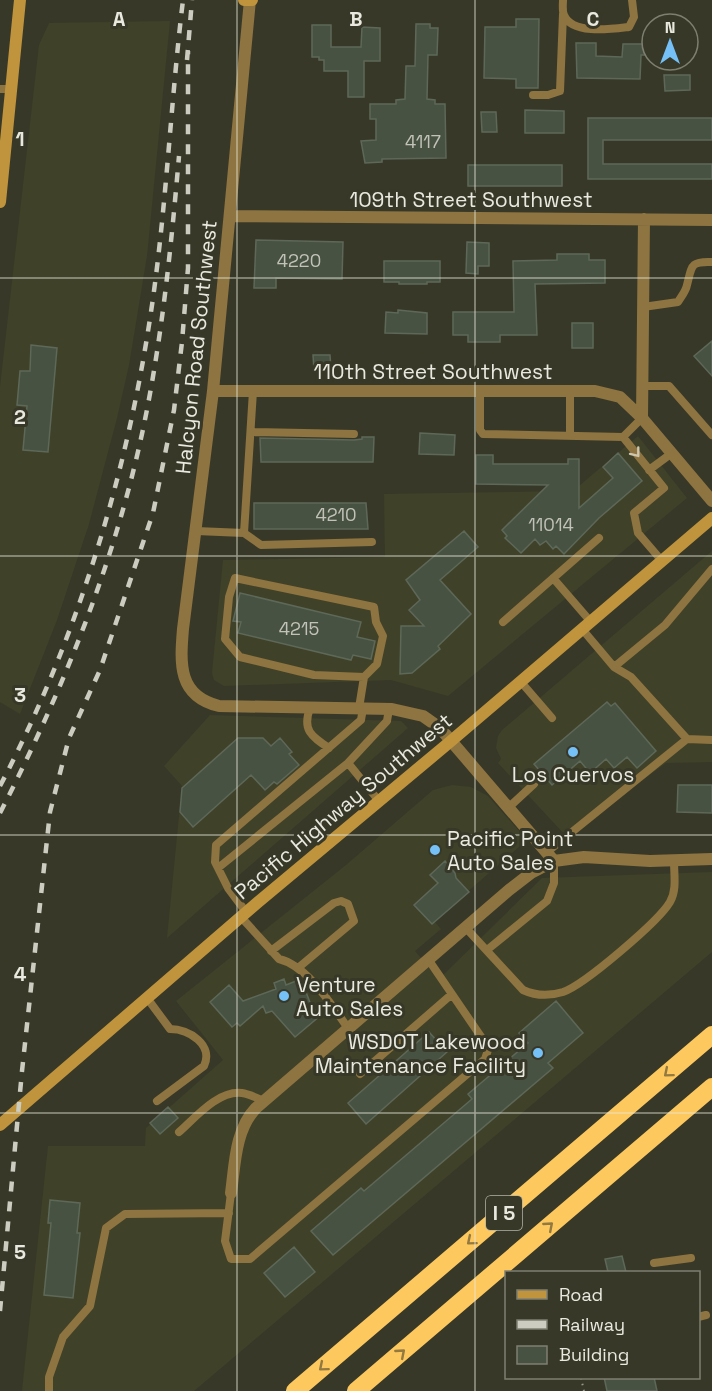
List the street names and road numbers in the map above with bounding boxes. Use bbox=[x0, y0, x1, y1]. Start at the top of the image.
street label: 109th Street Southwest bbox=[349, 186, 593, 213]
street label: Halcyon Road Southwest bbox=[169, 219, 223, 475]
street label: 110th Street Southwest bbox=[313, 358, 553, 385]
street label: Pacific Highway Southwest bbox=[229, 707, 457, 905]
road number: I 5 bbox=[486, 1196, 522, 1230]

